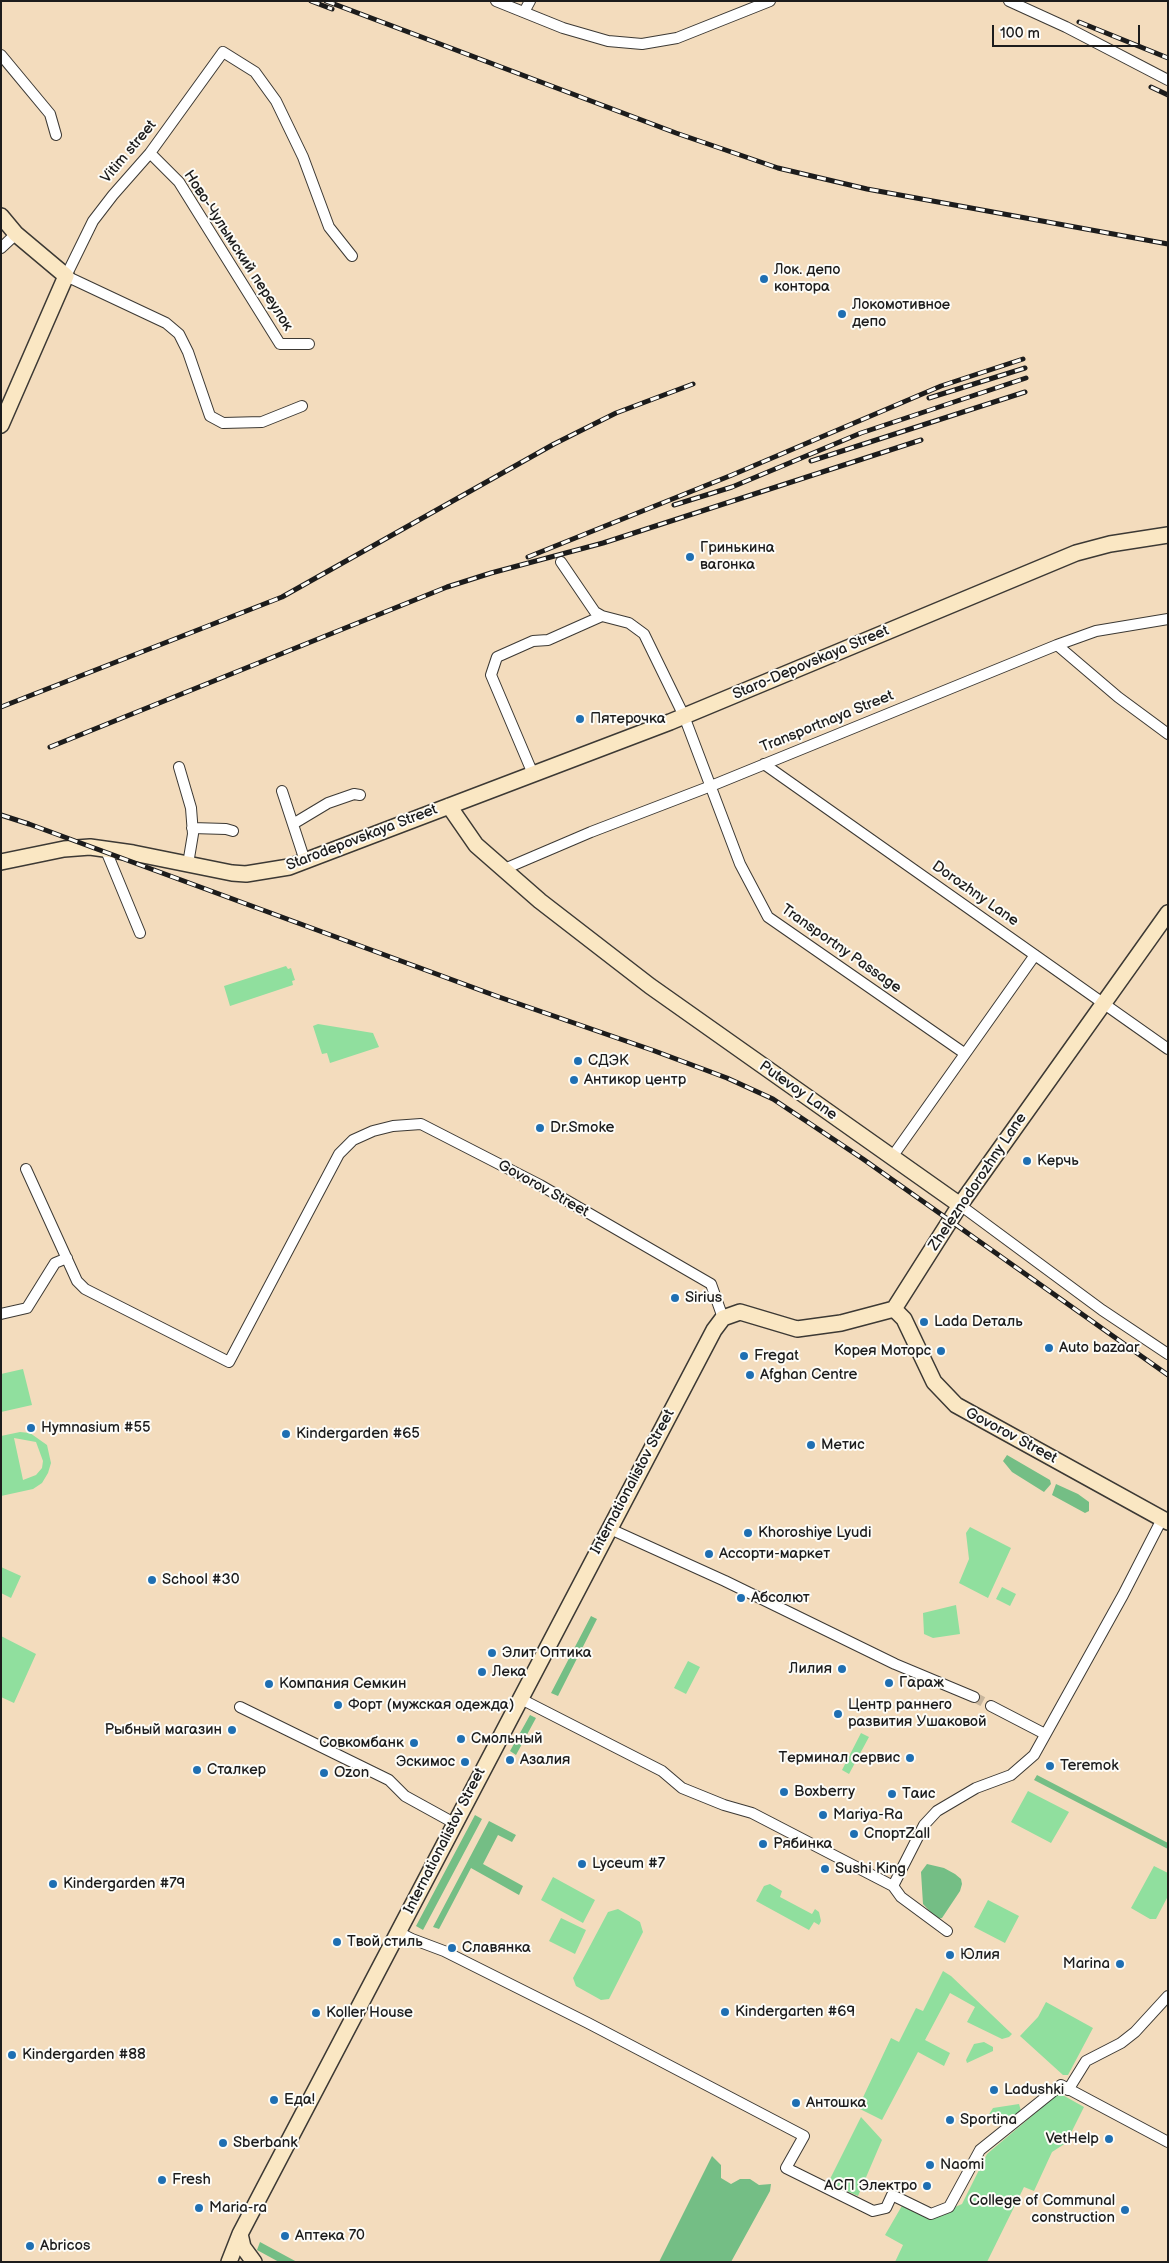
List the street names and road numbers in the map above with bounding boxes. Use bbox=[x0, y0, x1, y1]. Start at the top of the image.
street label: Vitim street bbox=[97, 117, 161, 187]
street label: Ново-Чулымский переулок bbox=[179, 167, 297, 335]
street label: Staro-Depovskaya Street bbox=[730, 622, 892, 704]
street label: Transportnaya Street bbox=[758, 687, 896, 757]
street label: Starodepovskaya Street bbox=[284, 801, 440, 875]
street label: Dorozhny Lane bbox=[928, 858, 1022, 930]
street label: Transportny Passage bbox=[777, 901, 905, 997]
street label: Putevoy Lane bbox=[756, 1058, 840, 1124]
street label: Zheleznodorozhny Lane bbox=[925, 1110, 1031, 1254]
street label: Govorov Street bbox=[494, 1157, 592, 1221]
street label: Govorov Street bbox=[962, 1404, 1060, 1468]
street label: Internationalistov Street bbox=[587, 1407, 679, 1557]
street label: Internationalistov Street bbox=[400, 1765, 490, 1917]

